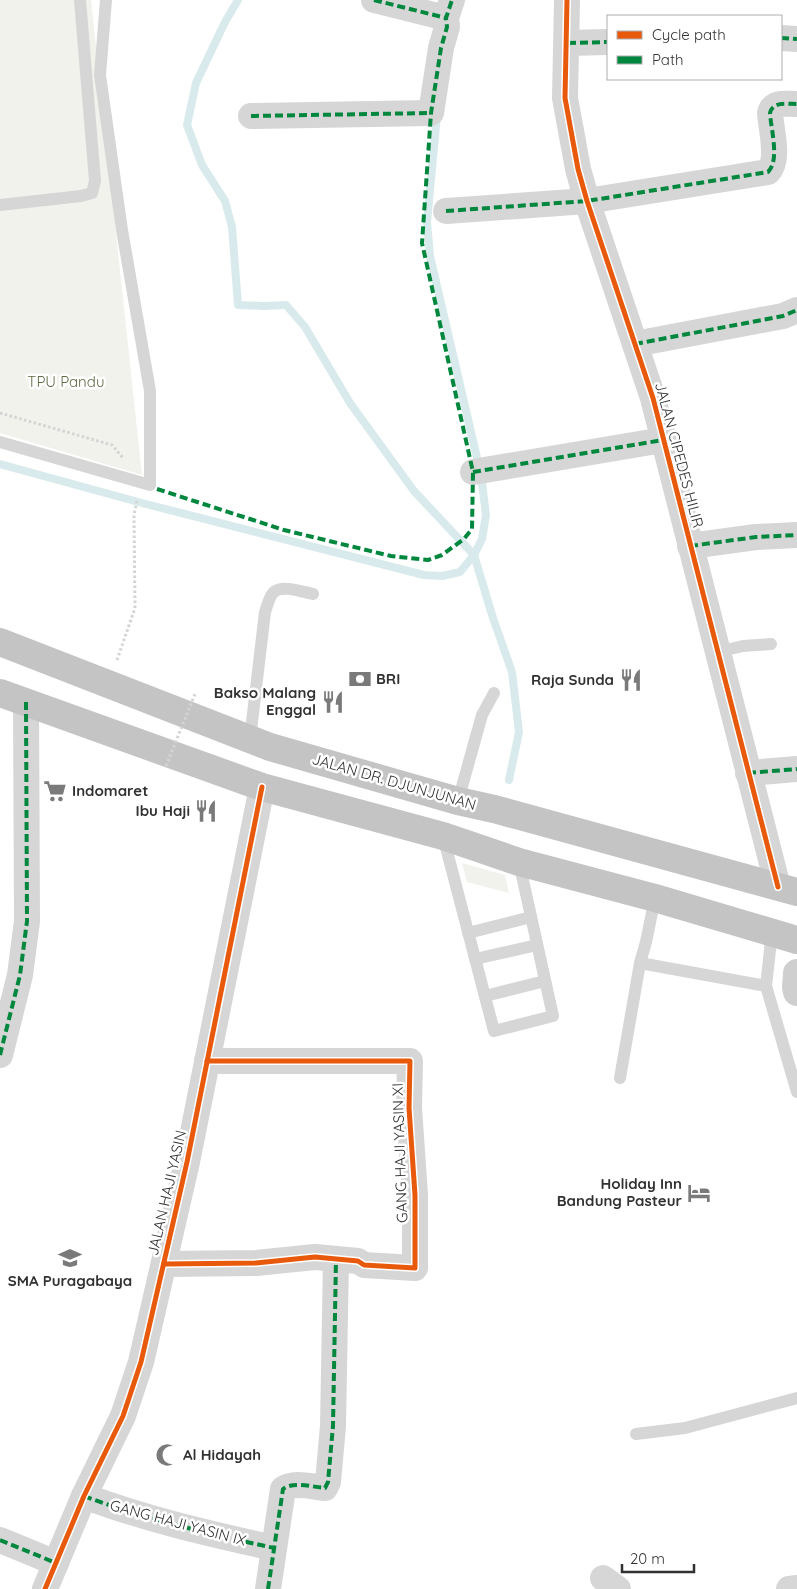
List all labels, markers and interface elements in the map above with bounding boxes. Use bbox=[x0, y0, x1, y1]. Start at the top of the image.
legend bbox=[607, 15, 782, 80]
text: Cycle path bbox=[652, 25, 726, 44]
text: Path bbox=[652, 50, 684, 69]
park label: TPU Pandu bbox=[27, 372, 105, 391]
street label: JALAN CIPEDES HILIR bbox=[651, 380, 708, 530]
bank icon: BRI bbox=[347, 666, 373, 692]
restaurant icon: Raja Sunda bbox=[618, 667, 644, 693]
place label: BRI bbox=[376, 669, 400, 688]
place label: Raja Sunda bbox=[531, 670, 614, 689]
place label: Bakso Malang Enggal bbox=[214, 683, 316, 719]
restaurant icon: Bakso Malang Enggal bbox=[320, 689, 346, 715]
street label: JALAN DR. DJUNJUNAN bbox=[310, 749, 478, 814]
supermarket icon: Indomaret bbox=[42, 778, 68, 804]
place label: Indomaret bbox=[72, 781, 148, 800]
restaurant icon: Ibu Haji bbox=[193, 798, 219, 824]
place label: Ibu Haji bbox=[136, 801, 190, 820]
street label: GANG HAJI YASIN XI bbox=[388, 1083, 411, 1223]
street label: JALAN HAJI YASIN bbox=[143, 1128, 190, 1258]
place label: Holiday Inn Bandung Pasteur bbox=[557, 1174, 682, 1210]
hotel icon: Holiday Inn Bandung Pasteur bbox=[686, 1180, 712, 1206]
school or university icon: SMA Puragabaya bbox=[57, 1245, 83, 1271]
place label: SMA Puragabaya bbox=[8, 1271, 132, 1290]
mosque icon: Al Hidayah bbox=[154, 1442, 180, 1468]
place label: Al Hidayah bbox=[183, 1445, 261, 1464]
street label: GANG HAJI YASIN IX bbox=[108, 1495, 248, 1550]
scale bar bbox=[622, 1542, 694, 1574]
text: 20 m bbox=[630, 1549, 665, 1568]

